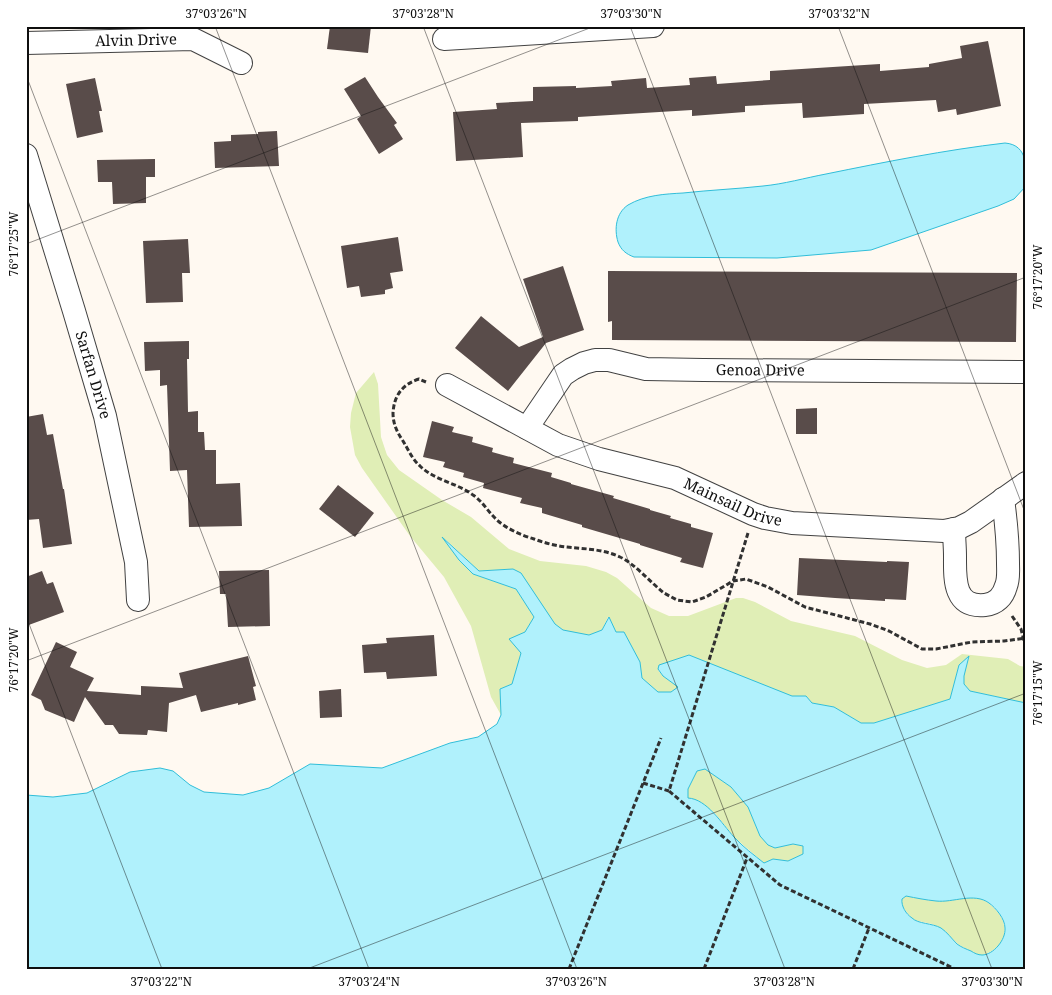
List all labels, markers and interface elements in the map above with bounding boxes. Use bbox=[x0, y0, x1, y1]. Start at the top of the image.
text: 37°03'26"N bbox=[185, 5, 247, 22]
text: 37°03'28"N bbox=[392, 5, 454, 22]
text: 37°03'30"N bbox=[600, 5, 662, 22]
text: 37°03'32"N bbox=[808, 5, 870, 22]
street label: Alvin Drive bbox=[95, 28, 177, 50]
text: 76°17'25"W bbox=[5, 211, 22, 277]
text: 76°17'20"W bbox=[1029, 244, 1046, 310]
street label: Sarfan Drive bbox=[71, 328, 116, 421]
street label: Genoa Drive bbox=[716, 359, 805, 380]
street label: Mainsail Drive bbox=[681, 472, 784, 530]
text: 76°17'20"W bbox=[5, 627, 22, 693]
text: 76°17'15"W bbox=[1029, 660, 1046, 726]
text: 37°03'22"N bbox=[130, 973, 192, 990]
text: 37°03'24"N bbox=[338, 973, 400, 990]
text: 37°03'26"N bbox=[545, 973, 607, 990]
text: 37°03'28"N bbox=[753, 973, 815, 990]
text: 37°03'30"N bbox=[961, 973, 1023, 990]

